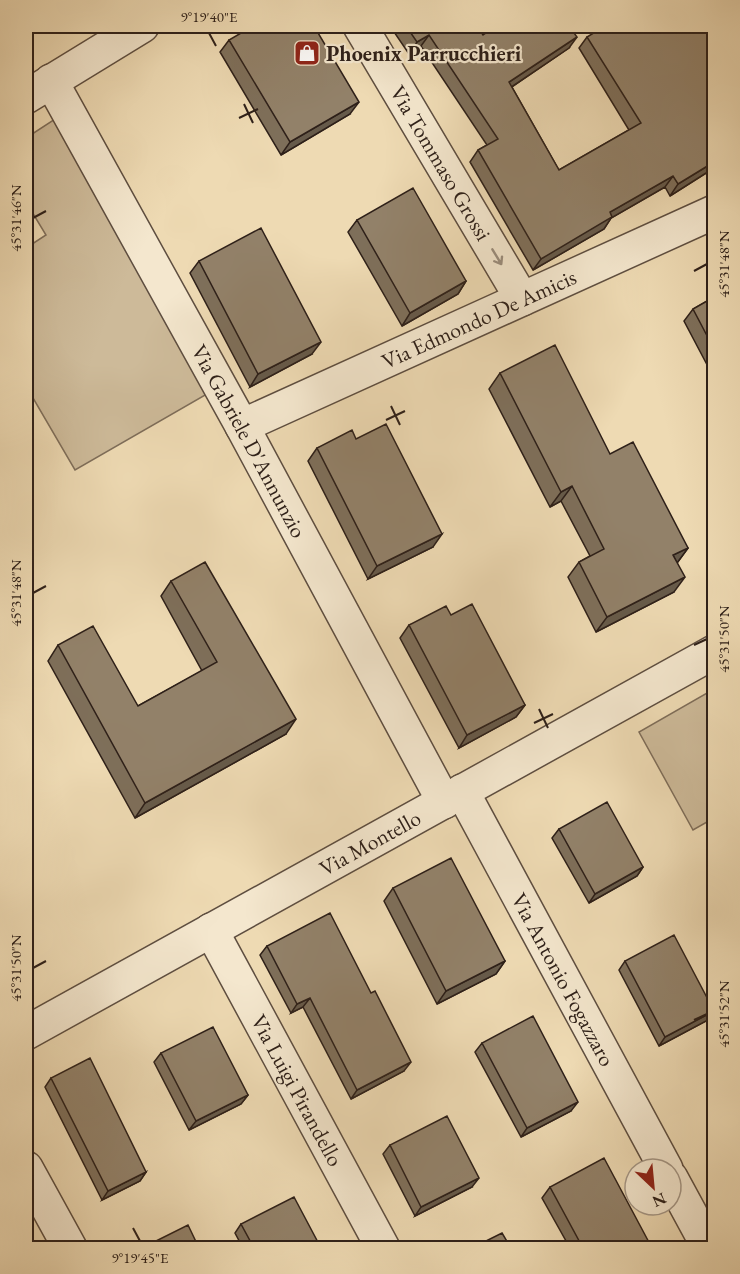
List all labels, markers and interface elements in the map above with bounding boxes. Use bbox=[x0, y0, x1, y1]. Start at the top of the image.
text: 9°19'40"E bbox=[181, 7, 238, 26]
shop icon: Phoenix Parrucchieri bbox=[292, 38, 322, 68]
place label: Phoenix Parrucchieri bbox=[326, 39, 522, 68]
street label: Via Tommaso Grossi bbox=[383, 80, 498, 246]
text: 45°31'46"N bbox=[6, 184, 25, 252]
text: 45°31'48"N bbox=[714, 230, 733, 298]
one-way arrow bbox=[492, 247, 503, 265]
street label: Via Edmondo De Amicis bbox=[377, 262, 581, 376]
street label: Via Gabriele D'Annunzio bbox=[185, 339, 313, 543]
text: 45°31'48"N bbox=[6, 559, 25, 627]
text: 45°31'50"N bbox=[714, 605, 733, 673]
street label: Via Montello bbox=[314, 803, 426, 883]
street label: Via Antonio Fogazzaro bbox=[505, 888, 622, 1071]
text: 45°31'50"N bbox=[6, 934, 25, 1002]
text: 45°31'52"N bbox=[714, 980, 733, 1048]
street label: Via Luigi Pirandello bbox=[244, 1009, 350, 1171]
north arrow bbox=[623, 1157, 683, 1217]
text: N bbox=[649, 1188, 670, 1212]
text: 9°19'45"E bbox=[112, 1248, 169, 1267]

